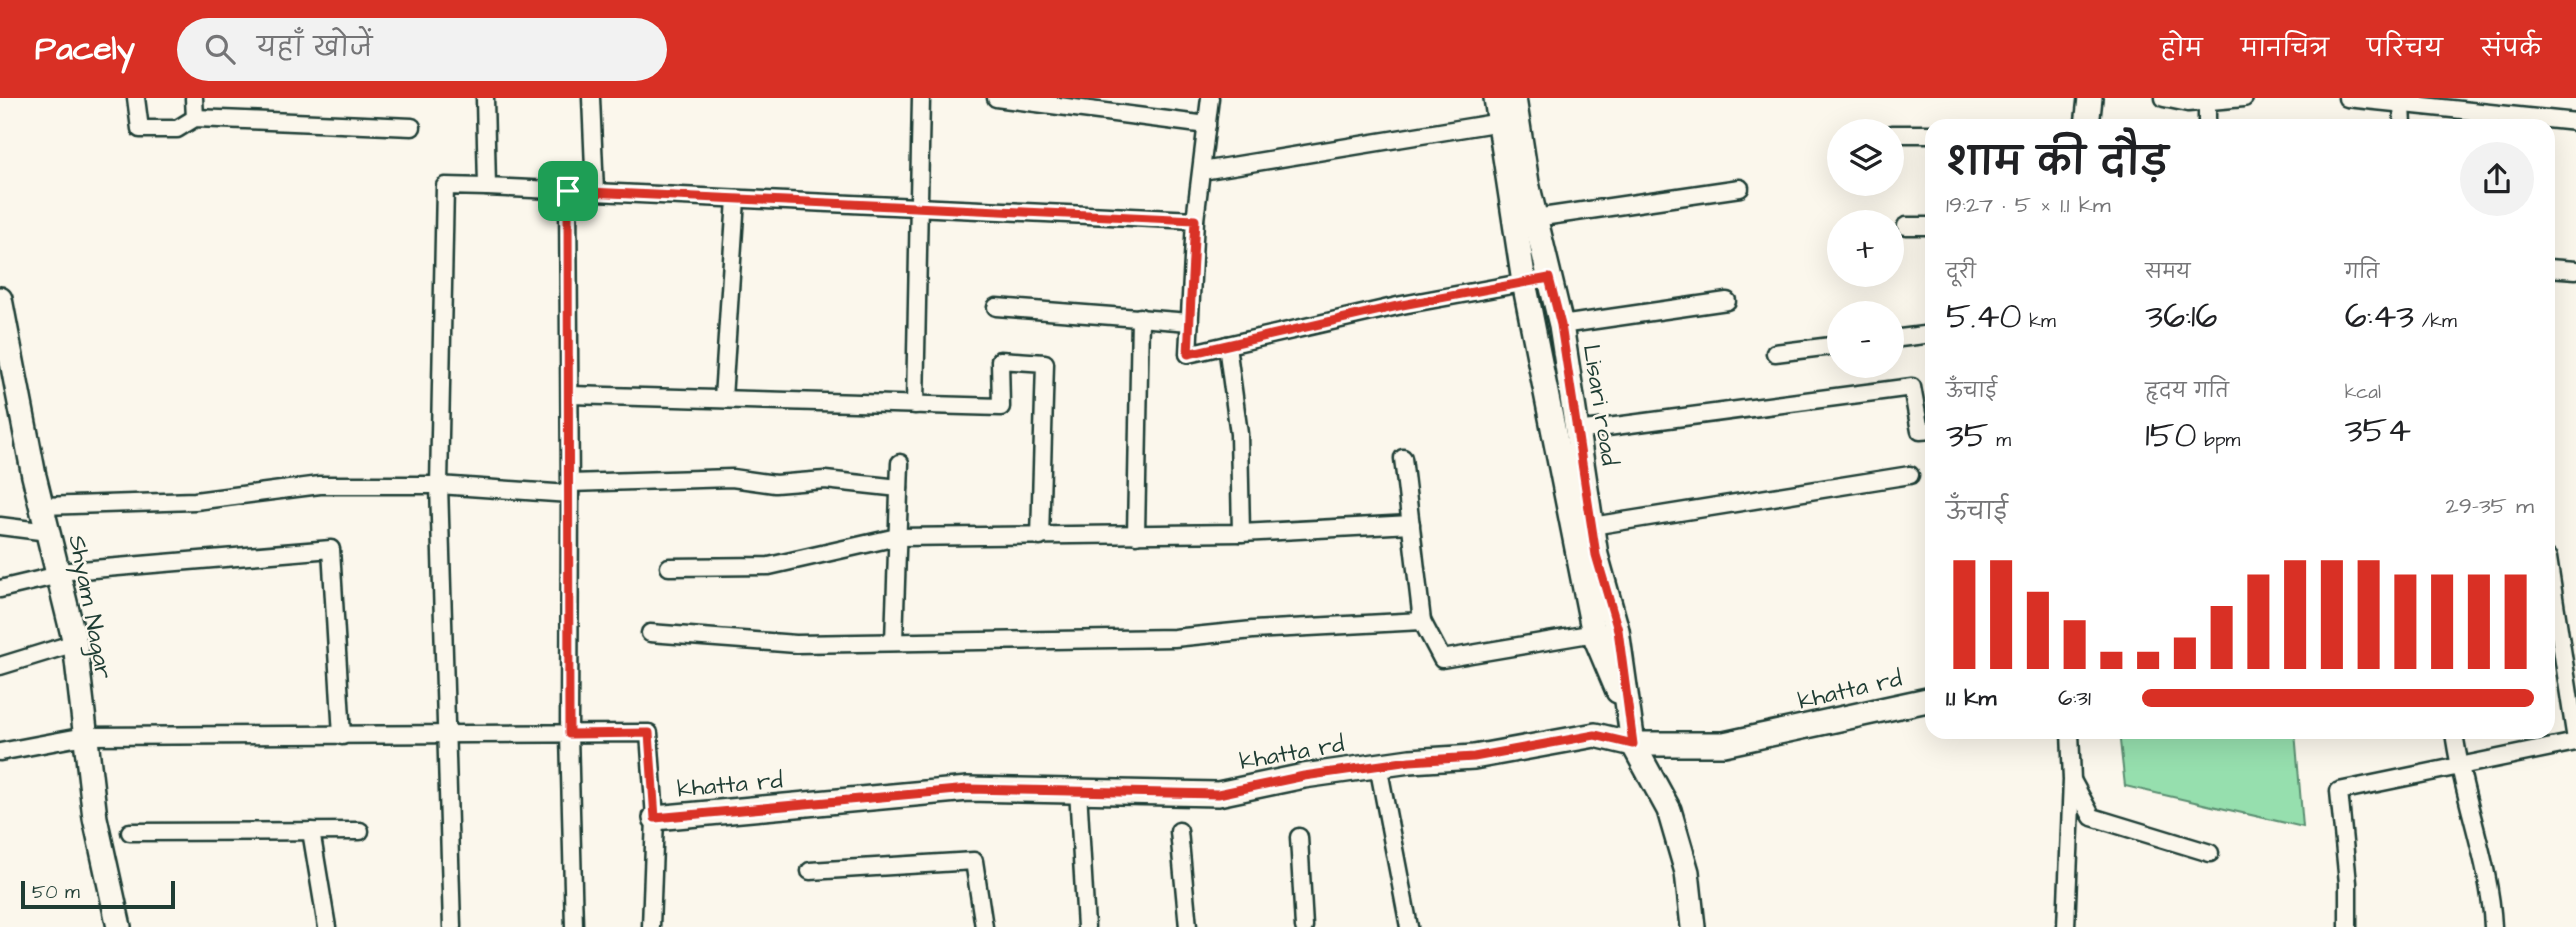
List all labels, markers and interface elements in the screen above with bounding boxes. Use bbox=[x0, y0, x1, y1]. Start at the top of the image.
search box bbox=[177, 18, 667, 81]
text: Pacely bbox=[35, 26, 135, 72]
icon: search bbox=[201, 30, 239, 68]
text: यहाँ खोजें bbox=[257, 30, 372, 66]
text: होम bbox=[2160, 32, 2203, 66]
text: मानचित्र bbox=[2241, 32, 2329, 66]
text: परिचय bbox=[2367, 32, 2443, 66]
text: संपर्क bbox=[2481, 32, 2541, 66]
map controls bbox=[1827, 119, 1904, 378]
button: layers bbox=[1827, 119, 1904, 196]
text: शाम की दौड़ bbox=[1946, 137, 2168, 189]
button: share bbox=[2460, 142, 2534, 216]
pin bbox=[538, 161, 598, 221]
icon: arrive bbox=[549, 172, 587, 210]
text: 19:27 · 5 × 1.1 km bbox=[1946, 189, 2111, 221]
button: + bbox=[1827, 210, 1904, 287]
text: दूरी bbox=[1946, 259, 1976, 286]
text: समय bbox=[2145, 259, 2191, 286]
text: गति bbox=[2345, 259, 2379, 286]
text: 5.40 bbox=[1946, 292, 2022, 341]
text: 36:16 bbox=[2145, 292, 2217, 341]
text: 6:43 bbox=[2345, 292, 2414, 341]
button: − bbox=[1827, 301, 1904, 378]
text: km bbox=[2022, 308, 2056, 335]
text: /km bbox=[2414, 308, 2457, 335]
street label: Lisari road bbox=[1574, 342, 1626, 468]
text: ऊँचाई bbox=[1946, 378, 1997, 405]
text: हृदय गति bbox=[2145, 378, 2229, 405]
text: kcal bbox=[2345, 379, 2381, 406]
text: 354 bbox=[2345, 406, 2411, 455]
text: 35 bbox=[1946, 411, 1989, 460]
text: 150 bbox=[2145, 411, 2197, 460]
text: m bbox=[1989, 427, 2011, 454]
text: bpm bbox=[2197, 427, 2240, 454]
text: 29–35 m bbox=[2446, 490, 2534, 522]
text: ऊँचाई bbox=[1946, 496, 2008, 528]
street label: Shyam Nagar bbox=[58, 532, 121, 682]
street label: khatta rd bbox=[1795, 662, 1905, 718]
text: 1.1 km bbox=[1946, 682, 1996, 714]
text: 6:31 bbox=[2058, 682, 2091, 714]
street label: khatta rd bbox=[1237, 727, 1347, 779]
street label: khatta rd bbox=[676, 763, 784, 807]
scale bar bbox=[21, 878, 175, 910]
text: 50 m bbox=[32, 879, 80, 906]

